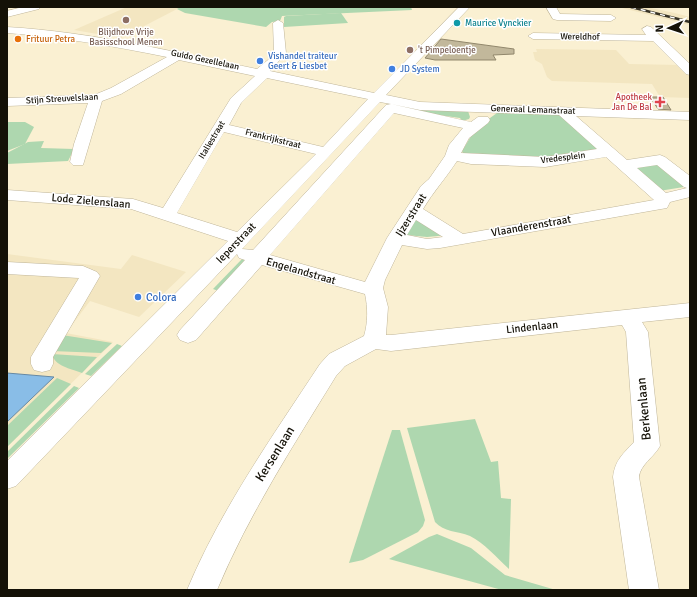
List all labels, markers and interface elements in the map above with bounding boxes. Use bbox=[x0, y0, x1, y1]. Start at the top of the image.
north arrow bbox=[649, 8, 689, 48]
marker: Blijdhove Vrije Basisschool Menen bbox=[121, 15, 131, 25]
marker: Maurice Vynckier bbox=[452, 18, 462, 28]
place label: Maurice Vynckier bbox=[465, 18, 532, 29]
text: N bbox=[653, 24, 666, 33]
place label: Blijdhove Vrije Basisschool Menen bbox=[89, 27, 163, 48]
street label: Wereldhof bbox=[560, 31, 601, 43]
marker: Frituur Petra bbox=[13, 34, 23, 44]
place label: Frituur Petra bbox=[26, 34, 75, 45]
marker: 't Pimpeloentje bbox=[405, 45, 415, 55]
place label: 't Pimpeloentje bbox=[418, 45, 476, 56]
street label: Guido Gezellelaan bbox=[170, 47, 240, 73]
place label: Vishandel traiteur Geert & Liesbet bbox=[268, 51, 338, 72]
marker: Vishandel traiteur Geert & Liesbet bbox=[255, 56, 265, 66]
marker: JD System bbox=[387, 64, 397, 74]
place label: JD System bbox=[400, 64, 440, 75]
street label: Stijn Streuvelslaan bbox=[26, 92, 99, 106]
place label: Apotheek Jan De Bal bbox=[612, 92, 652, 113]
marker: Apotheek Jan De Bal bbox=[655, 97, 665, 107]
street label: Generaal Lemanstraat bbox=[490, 103, 576, 117]
street label: Italiestraat bbox=[196, 119, 228, 161]
street label: Frankrijkstraat bbox=[244, 127, 302, 151]
street label: Vredesplein bbox=[540, 150, 586, 166]
street label: Lode Zielenslaan bbox=[51, 191, 131, 211]
street label: Ijzerstraat bbox=[393, 191, 429, 239]
street label: Vlaanderenstraat bbox=[490, 213, 572, 239]
street label: Ieperstraat bbox=[213, 220, 259, 266]
street label: Engelandstraat bbox=[265, 255, 337, 287]
place label: Colora bbox=[146, 291, 177, 304]
marker: Colora bbox=[133, 292, 143, 302]
street label: Lindenlaan bbox=[505, 318, 559, 336]
street label: Berkenlaan bbox=[633, 377, 655, 441]
street label: Kersenlaan bbox=[252, 423, 298, 485]

